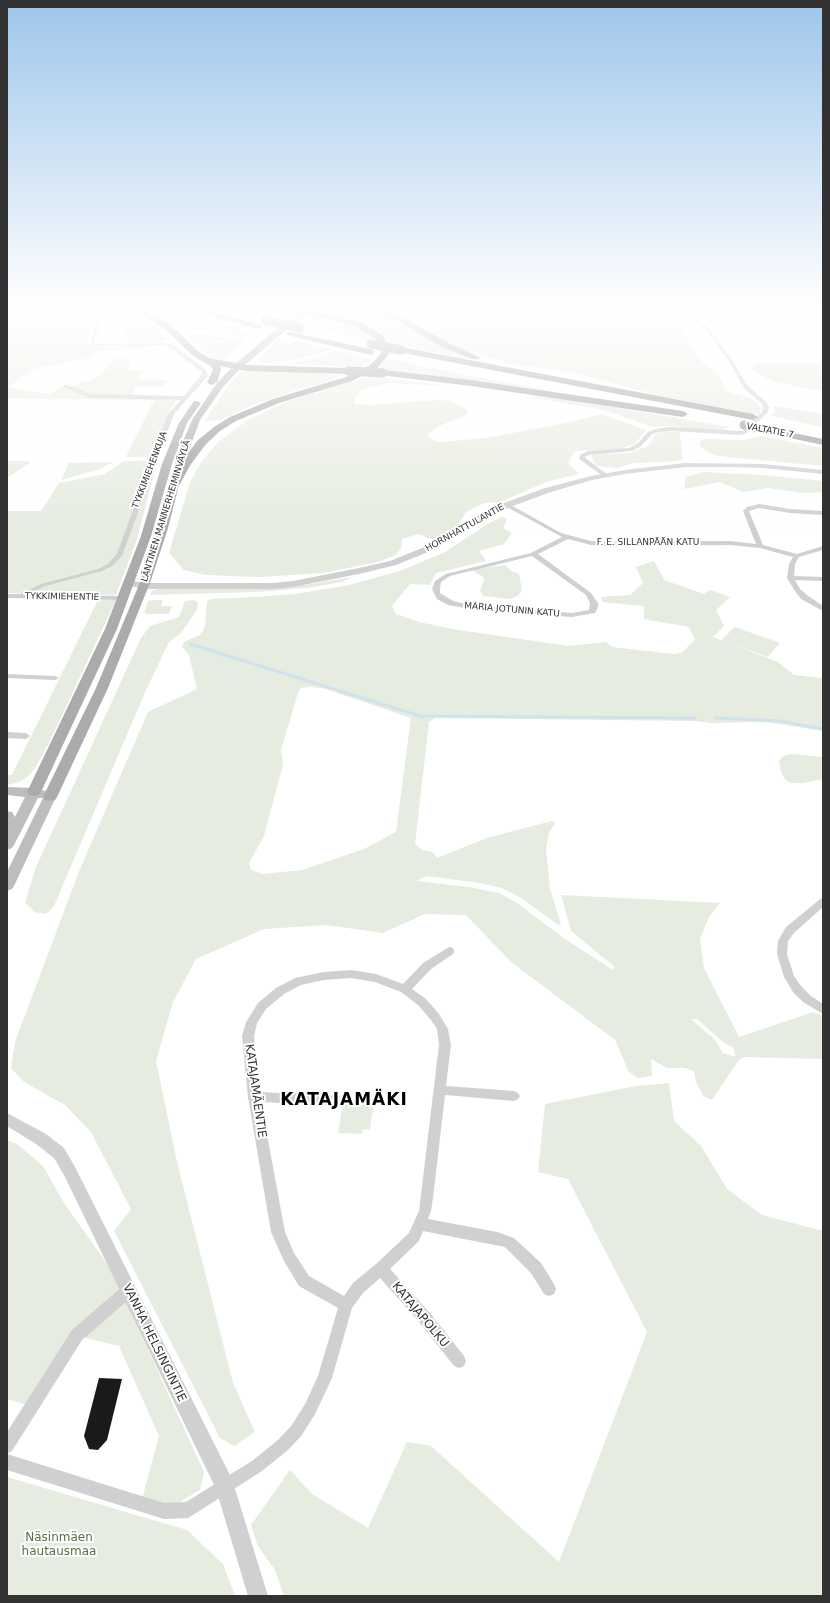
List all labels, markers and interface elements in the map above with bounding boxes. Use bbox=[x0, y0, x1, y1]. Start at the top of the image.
street label: VALTATIE 7 bbox=[745, 421, 795, 441]
street label: TYKKIMIEHENKUJA bbox=[130, 430, 170, 510]
street label: LÄNTINEN MANNERHEIMINVÄYLÄ bbox=[139, 439, 193, 583]
street label: HORNHATTULANTIE bbox=[424, 502, 506, 554]
street label: F. E. SILLANPÄÄN KATU bbox=[597, 538, 699, 548]
street label: TYKKIMIEHENTIE bbox=[25, 591, 99, 603]
street label: MARIA JOTUNIN KATU bbox=[464, 600, 560, 620]
street label: KATAJAMÄENTIE bbox=[241, 1043, 269, 1139]
district label: KATAJAMÄKI bbox=[280, 1091, 408, 1111]
street label: KATAJAPOLKU bbox=[389, 1279, 451, 1351]
street label: VANHA HELSINGINTIE bbox=[119, 1282, 189, 1404]
park label: Näsinmäen hautausmaa bbox=[22, 1531, 96, 1559]

